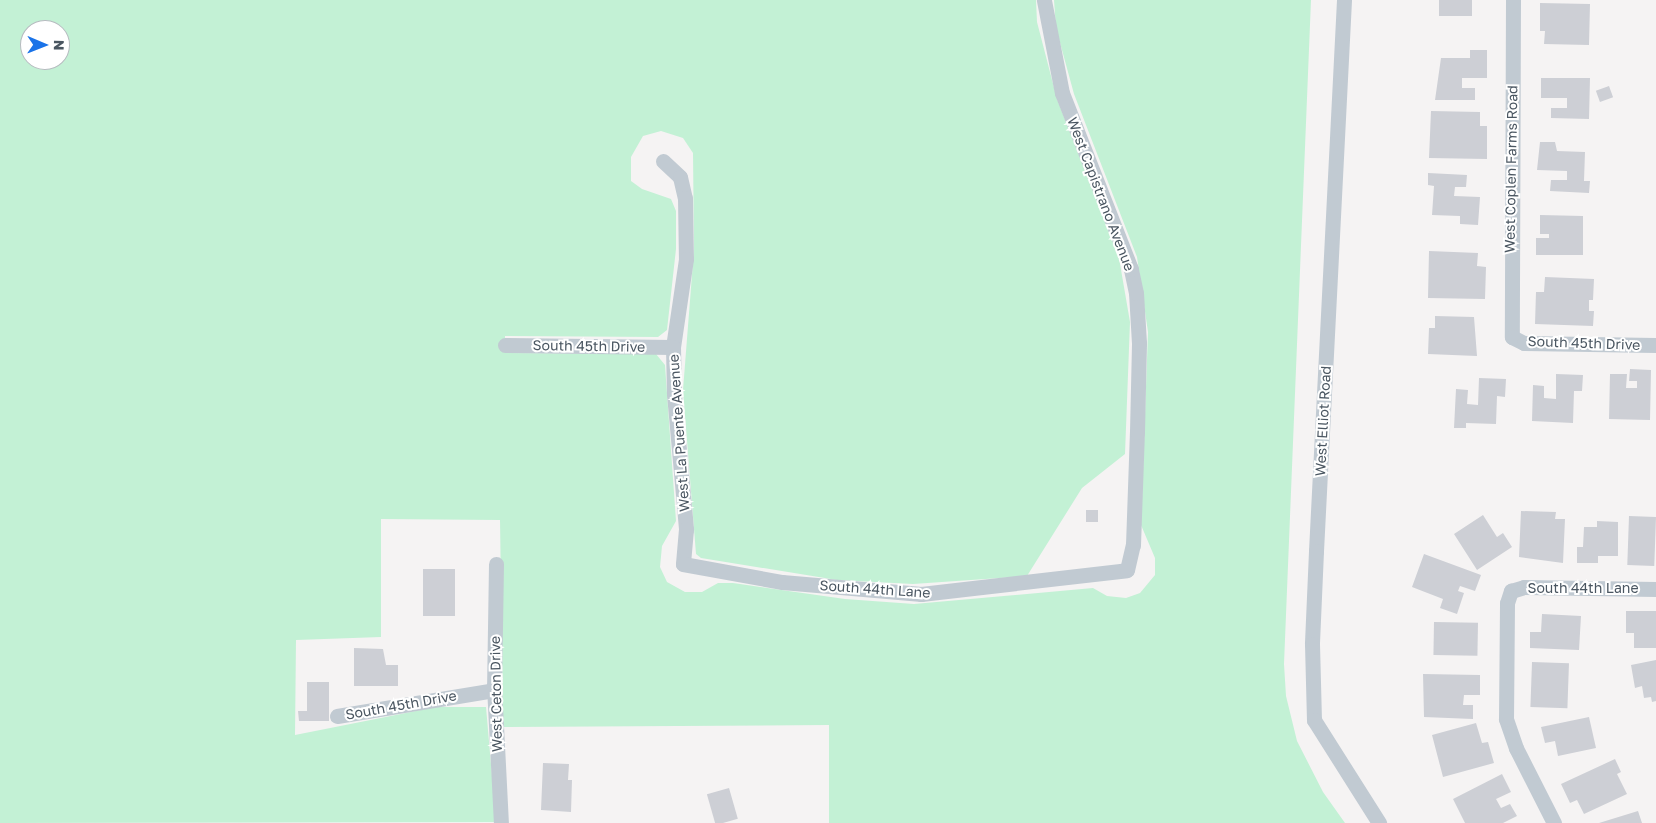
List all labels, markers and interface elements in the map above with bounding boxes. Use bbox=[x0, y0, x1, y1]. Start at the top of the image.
north arrow bbox=[20, 20, 70, 70]
text: N bbox=[51, 40, 68, 51]
street label: West Coplen Farms Road bbox=[1501, 85, 1521, 253]
street label: West Capistrano Avenue bbox=[1064, 115, 1138, 273]
street label: South 45th Drive bbox=[1527, 333, 1641, 353]
street label: South 45th Drive bbox=[533, 337, 645, 355]
street label: West La Puente Avenue bbox=[665, 354, 693, 512]
street label: West Elliot Road bbox=[1312, 365, 1334, 477]
street label: South 44th Lane bbox=[819, 577, 931, 601]
street label: South 44th Lane bbox=[1527, 580, 1639, 596]
street label: West Ceton Drive bbox=[487, 636, 505, 752]
street label: South 45th Drive bbox=[344, 687, 458, 723]

